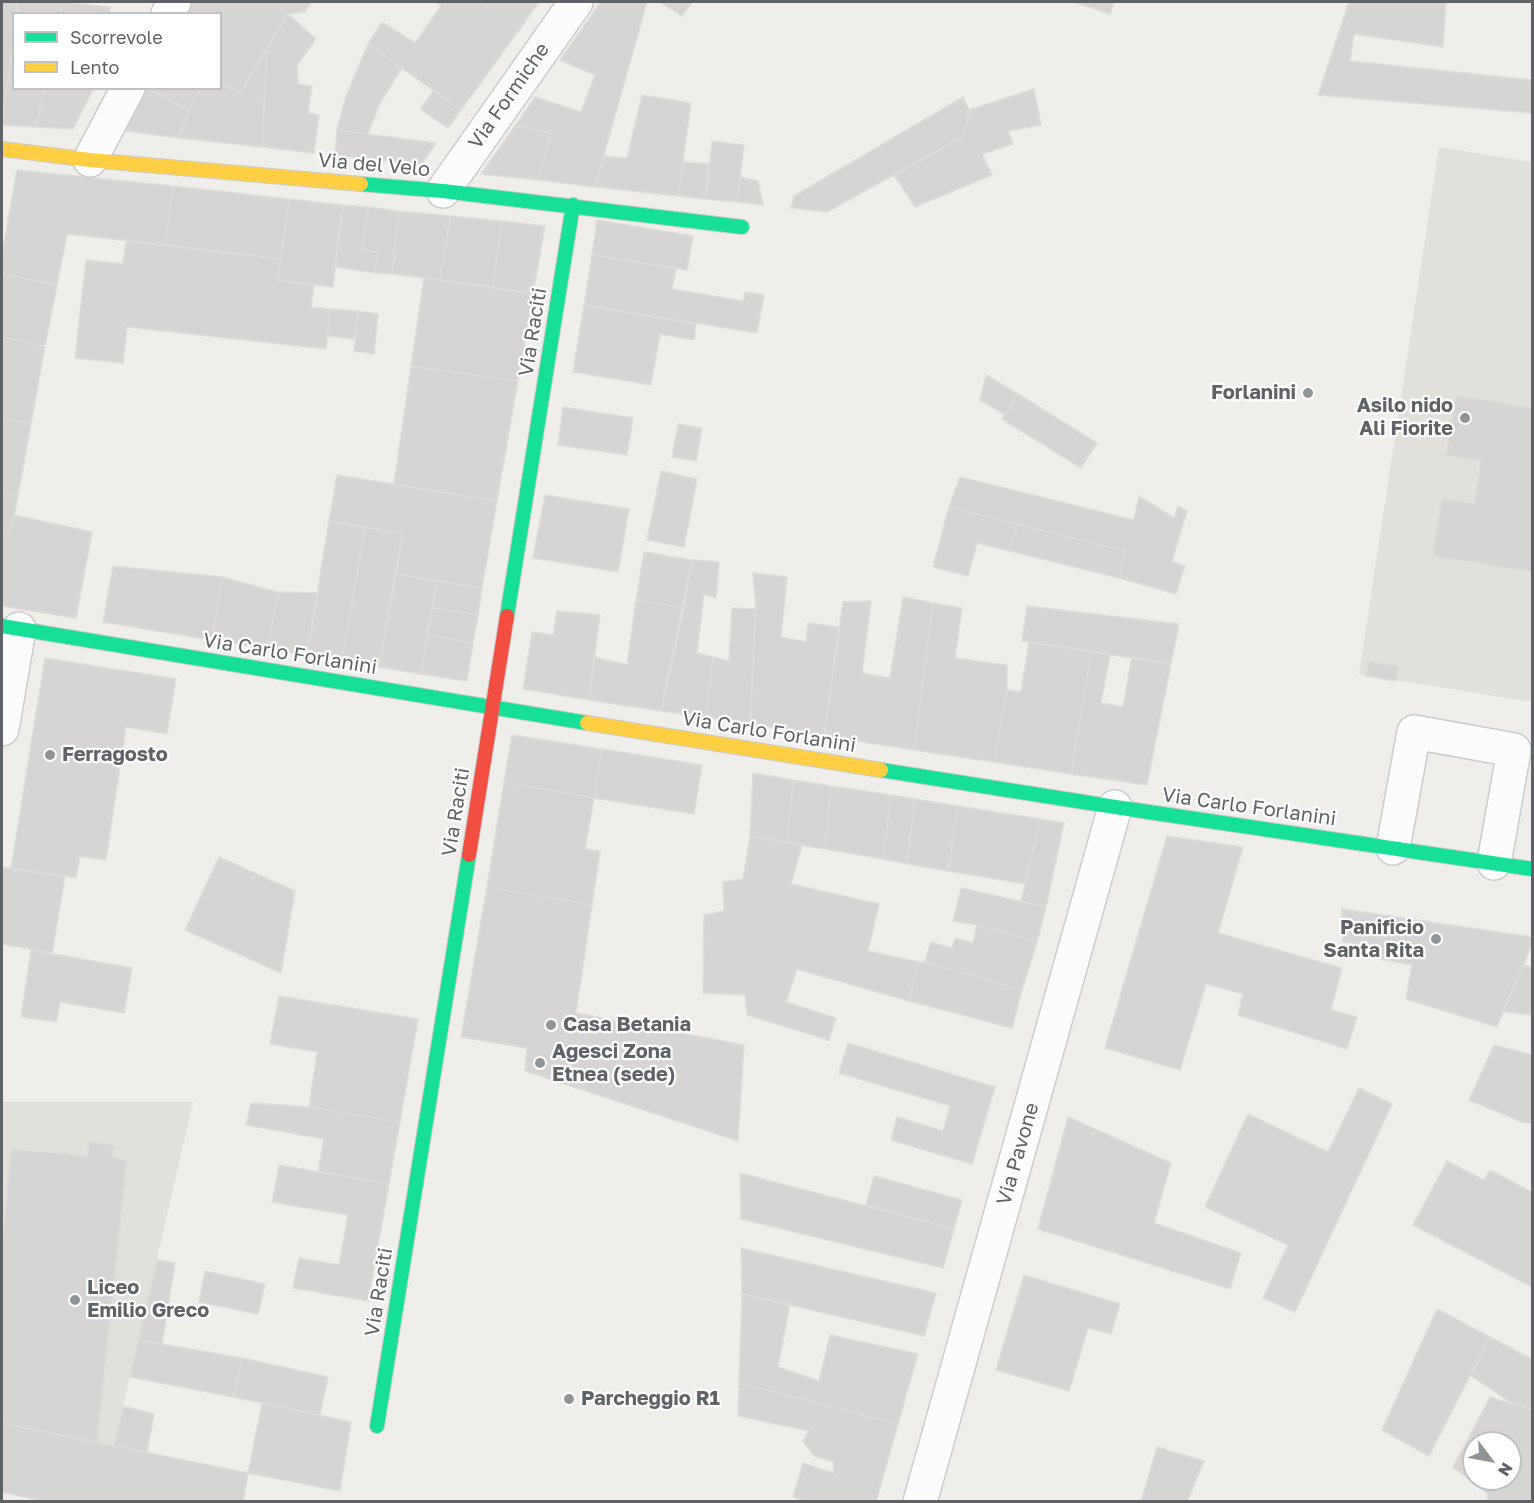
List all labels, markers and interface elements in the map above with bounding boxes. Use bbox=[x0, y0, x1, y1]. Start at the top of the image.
legend bbox=[12, 12, 222, 90]
text: Scorrevole bbox=[70, 26, 163, 48]
street label: Via Formiche bbox=[463, 38, 555, 154]
text: Lento bbox=[70, 56, 119, 78]
street label: Via del Velo bbox=[317, 148, 431, 182]
street label: Via Raciti bbox=[514, 286, 552, 378]
place label: Forlanini bbox=[1211, 381, 1296, 405]
marker: Forlanini bbox=[1301, 386, 1315, 400]
place label: Asilo nido Ali Fiorite bbox=[1357, 394, 1453, 441]
marker: Asilo nido Ali Fiorite bbox=[1458, 411, 1472, 425]
street label: Via Carlo Forlanini bbox=[201, 628, 379, 680]
street label: Via Carlo Forlanini bbox=[680, 706, 858, 758]
place label: Ferragosto bbox=[62, 743, 168, 767]
marker: Ferragosto bbox=[43, 748, 57, 762]
street label: Via Raciti bbox=[437, 766, 475, 858]
street label: Via Carlo Forlanini bbox=[1160, 783, 1338, 831]
place label: Panificio Santa Rita bbox=[1323, 916, 1424, 963]
marker: Panificio Santa Rita bbox=[1429, 932, 1443, 946]
place label: Casa Betania bbox=[563, 1013, 691, 1037]
marker: Casa Betania bbox=[544, 1018, 558, 1032]
place label: Agesci Zona Etnea (sede) bbox=[552, 1040, 675, 1087]
marker: Agesci Zona Etnea (sede) bbox=[533, 1056, 547, 1070]
street label: Via Pavone bbox=[992, 1100, 1044, 1208]
street label: Via Raciti bbox=[360, 1246, 398, 1338]
place label: Liceo Emilio Greco bbox=[87, 1276, 209, 1323]
marker: Liceo Emilio Greco bbox=[68, 1293, 82, 1307]
place label: Parcheggio R1 bbox=[581, 1387, 720, 1411]
marker: Parcheggio R1 bbox=[562, 1392, 576, 1406]
north arrow bbox=[1462, 1431, 1522, 1491]
text: N bbox=[1494, 1459, 1517, 1480]

